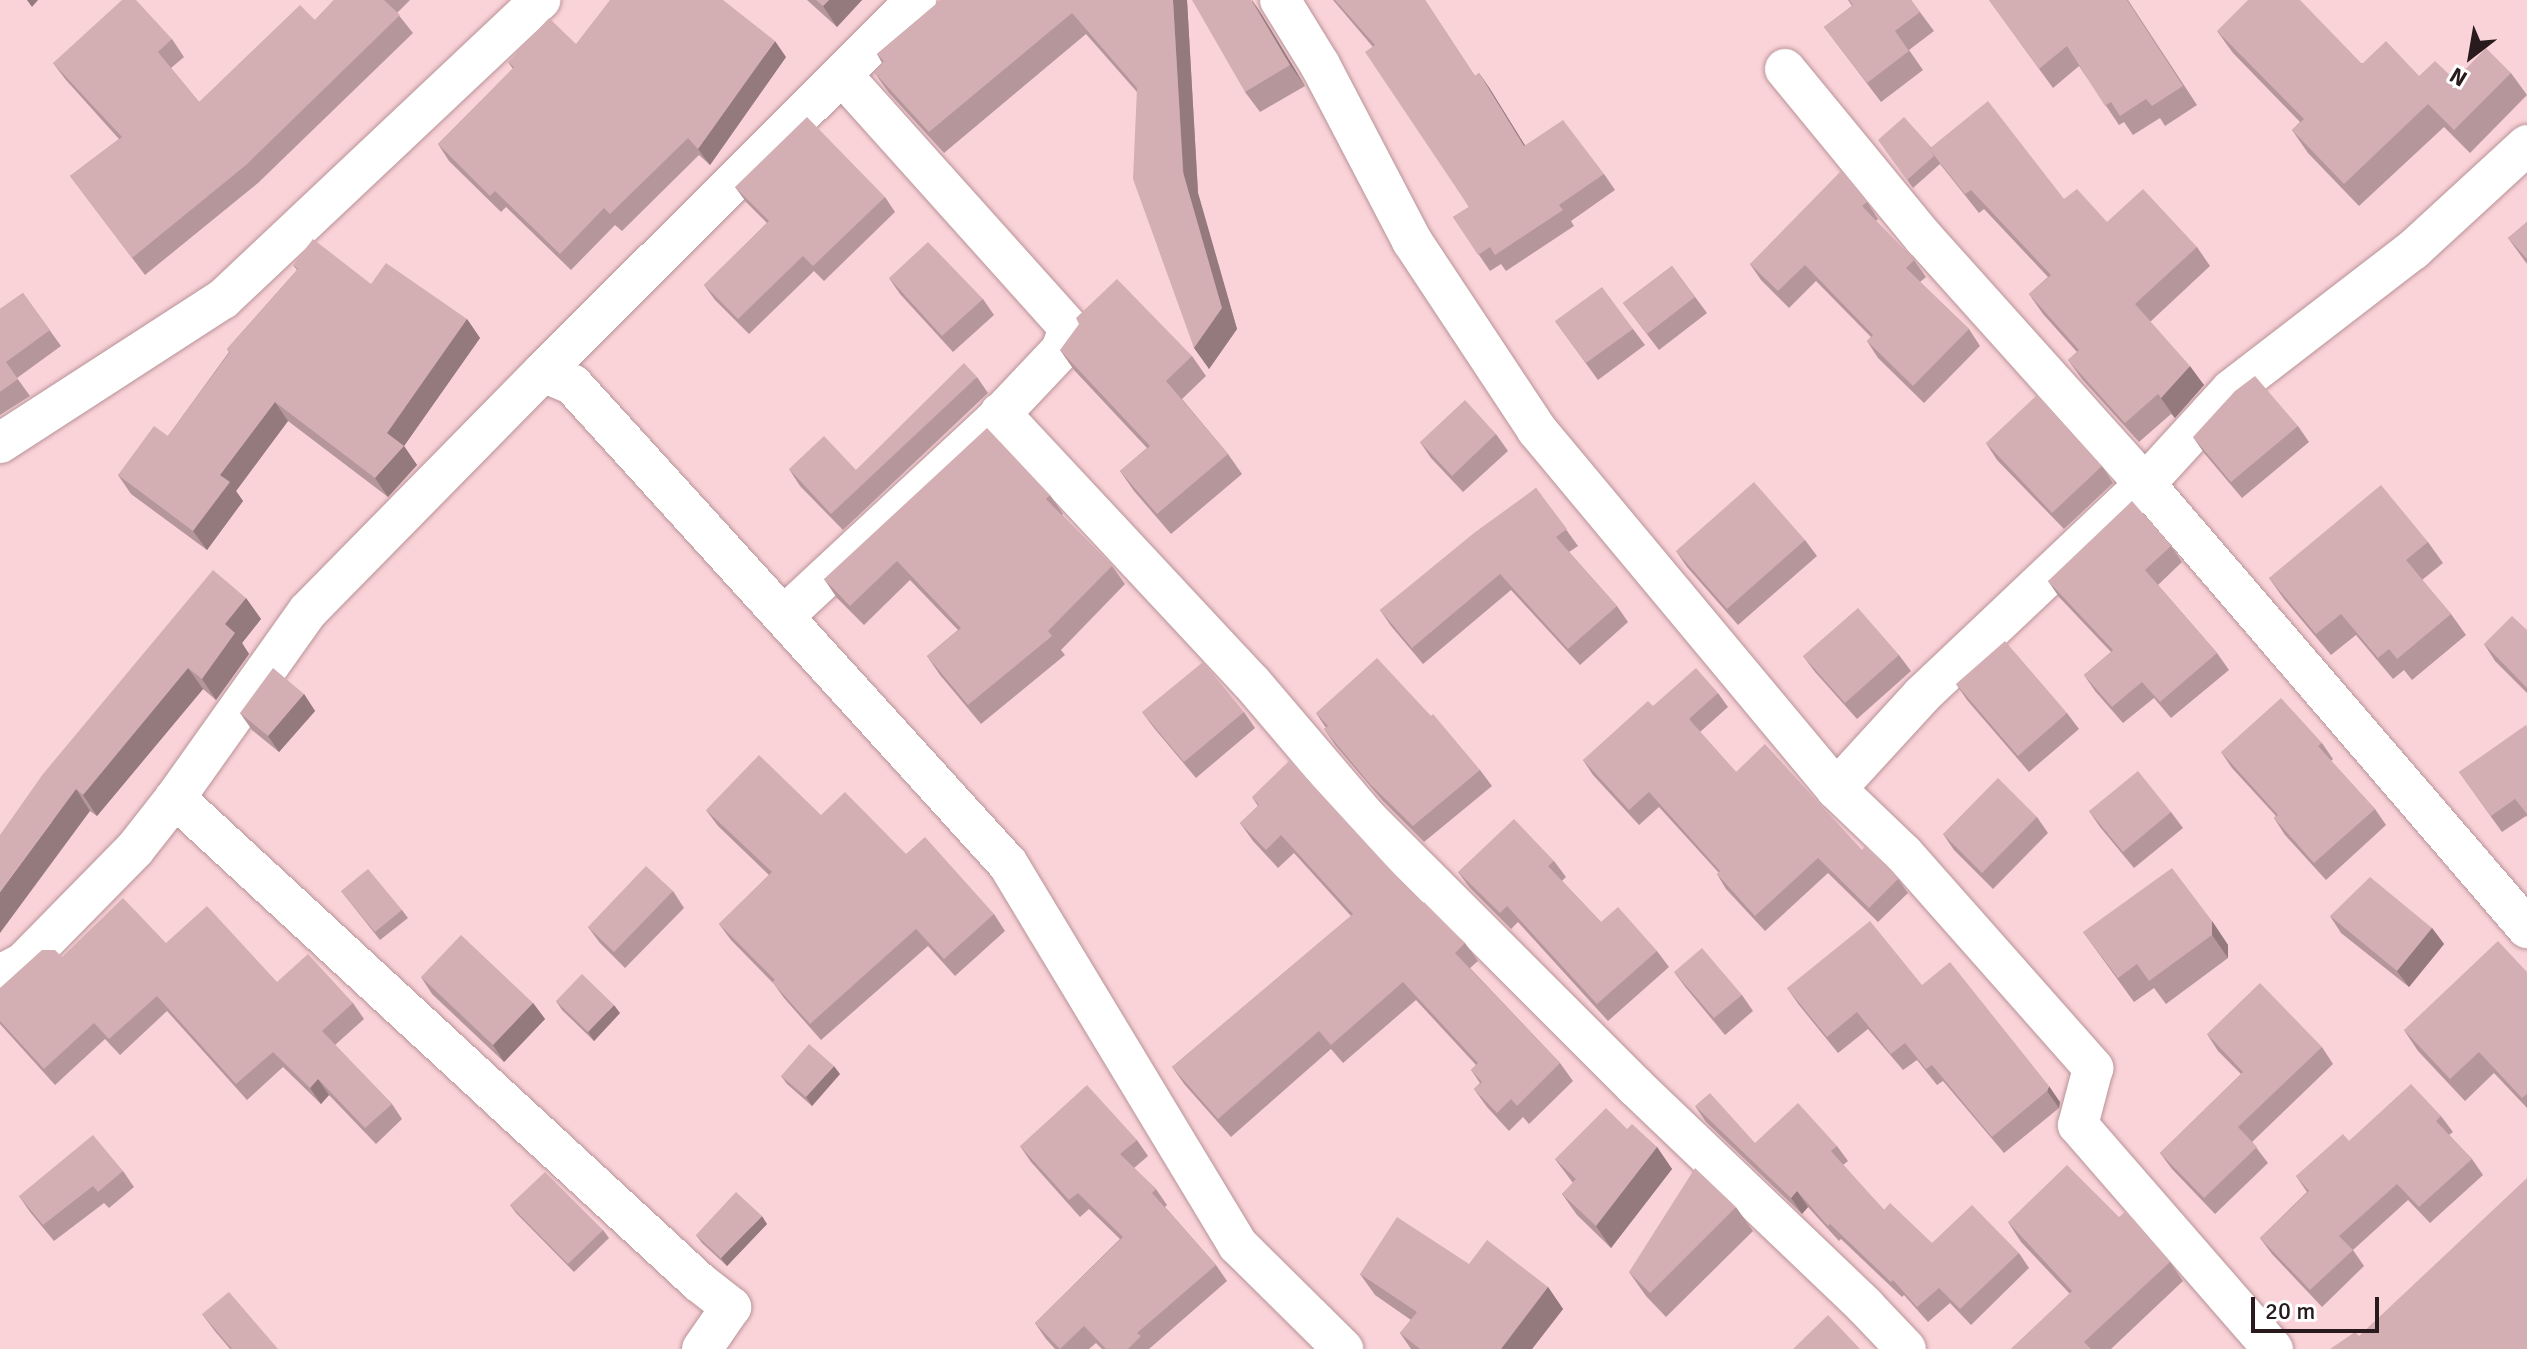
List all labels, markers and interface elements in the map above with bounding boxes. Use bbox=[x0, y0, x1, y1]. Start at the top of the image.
north arrow bbox=[2431, 16, 2511, 96]
text: N bbox=[2445, 61, 2472, 93]
scale bar bbox=[2255, 1281, 2383, 1331]
text: 20 m bbox=[2265, 1296, 2315, 1326]

